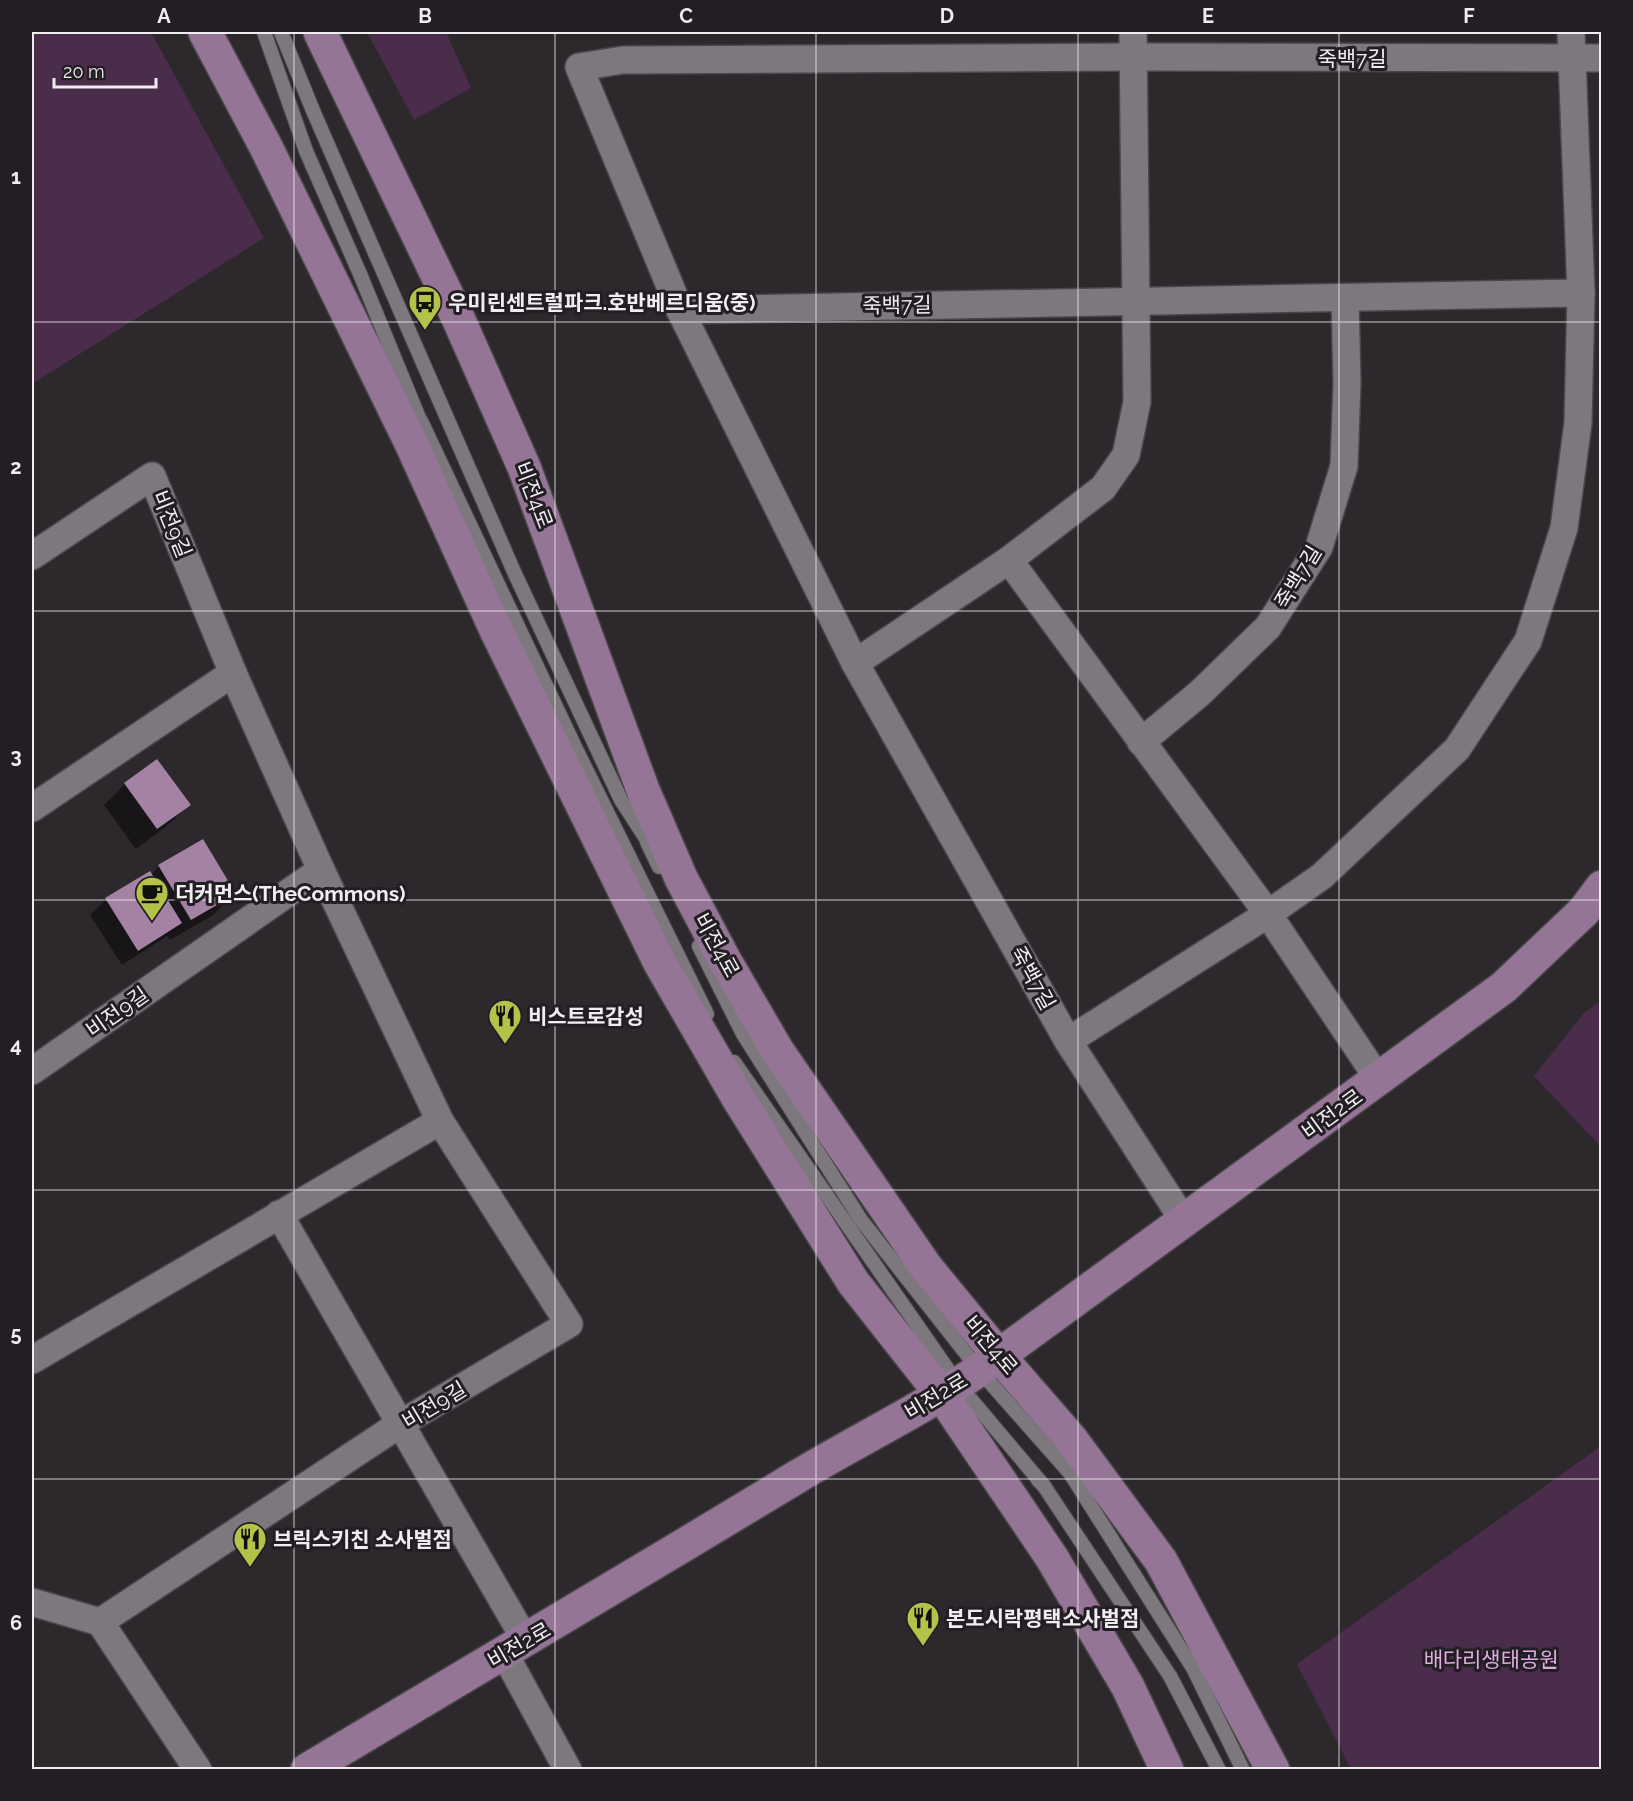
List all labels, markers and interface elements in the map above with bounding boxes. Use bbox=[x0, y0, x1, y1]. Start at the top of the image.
text: A bbox=[157, 4, 171, 28]
text: B bbox=[418, 4, 432, 28]
text: C bbox=[679, 4, 693, 28]
text: D bbox=[940, 4, 954, 28]
text: E bbox=[1202, 4, 1214, 28]
text: F bbox=[1463, 4, 1475, 28]
street label: 죽백7길 bbox=[1317, 46, 1387, 71]
scale bar bbox=[54, 51, 156, 89]
text: 20 m bbox=[63, 61, 105, 82]
text: 1 bbox=[11, 165, 21, 189]
bus stop icon: 우미린센트럴파크.호반베르디움(중) bbox=[407, 284, 443, 331]
place label: 우미린센트럴파크.호반베르디움(중) bbox=[448, 290, 756, 315]
street label: 죽백7길 bbox=[862, 292, 932, 318]
text: 2 bbox=[10, 455, 22, 479]
street label: 비전4로 bbox=[510, 458, 558, 532]
street label: 비전9길 bbox=[147, 487, 197, 561]
street label: 죽백7길 bbox=[1269, 541, 1327, 613]
text: 3 bbox=[10, 744, 22, 768]
cafe icon: 더커먼스(TheCommons) bbox=[134, 875, 170, 922]
place label: 더커먼스(TheCommons) bbox=[175, 881, 406, 906]
street label: 비전4로 bbox=[689, 909, 745, 981]
street label: 죽백7길 bbox=[1005, 942, 1061, 1014]
street label: 비전9길 bbox=[81, 982, 153, 1042]
restaurant icon: 비스트로감성 bbox=[487, 998, 523, 1045]
place label: 비스트로감성 bbox=[528, 1004, 644, 1029]
text: 4 bbox=[10, 1033, 22, 1057]
street label: 비전2로 bbox=[1297, 1084, 1367, 1144]
street label: 비전4로 bbox=[959, 1310, 1023, 1380]
text: 5 bbox=[10, 1322, 22, 1346]
street label: 비전2로 bbox=[900, 1368, 972, 1424]
street label: 비전9길 bbox=[397, 1376, 471, 1434]
restaurant icon: 브릭스키친 소사벌점 bbox=[232, 1521, 268, 1568]
place label: 브릭스키친 소사벌점 bbox=[273, 1527, 452, 1552]
restaurant icon: 본도시락평택소사벌점 bbox=[905, 1600, 941, 1647]
place label: 본도시락평택소사벌점 bbox=[946, 1606, 1139, 1631]
text: 6 bbox=[10, 1611, 22, 1635]
street label: 비전2로 bbox=[483, 1617, 555, 1673]
park label: 배다리생태공원 bbox=[1423, 1647, 1559, 1672]

